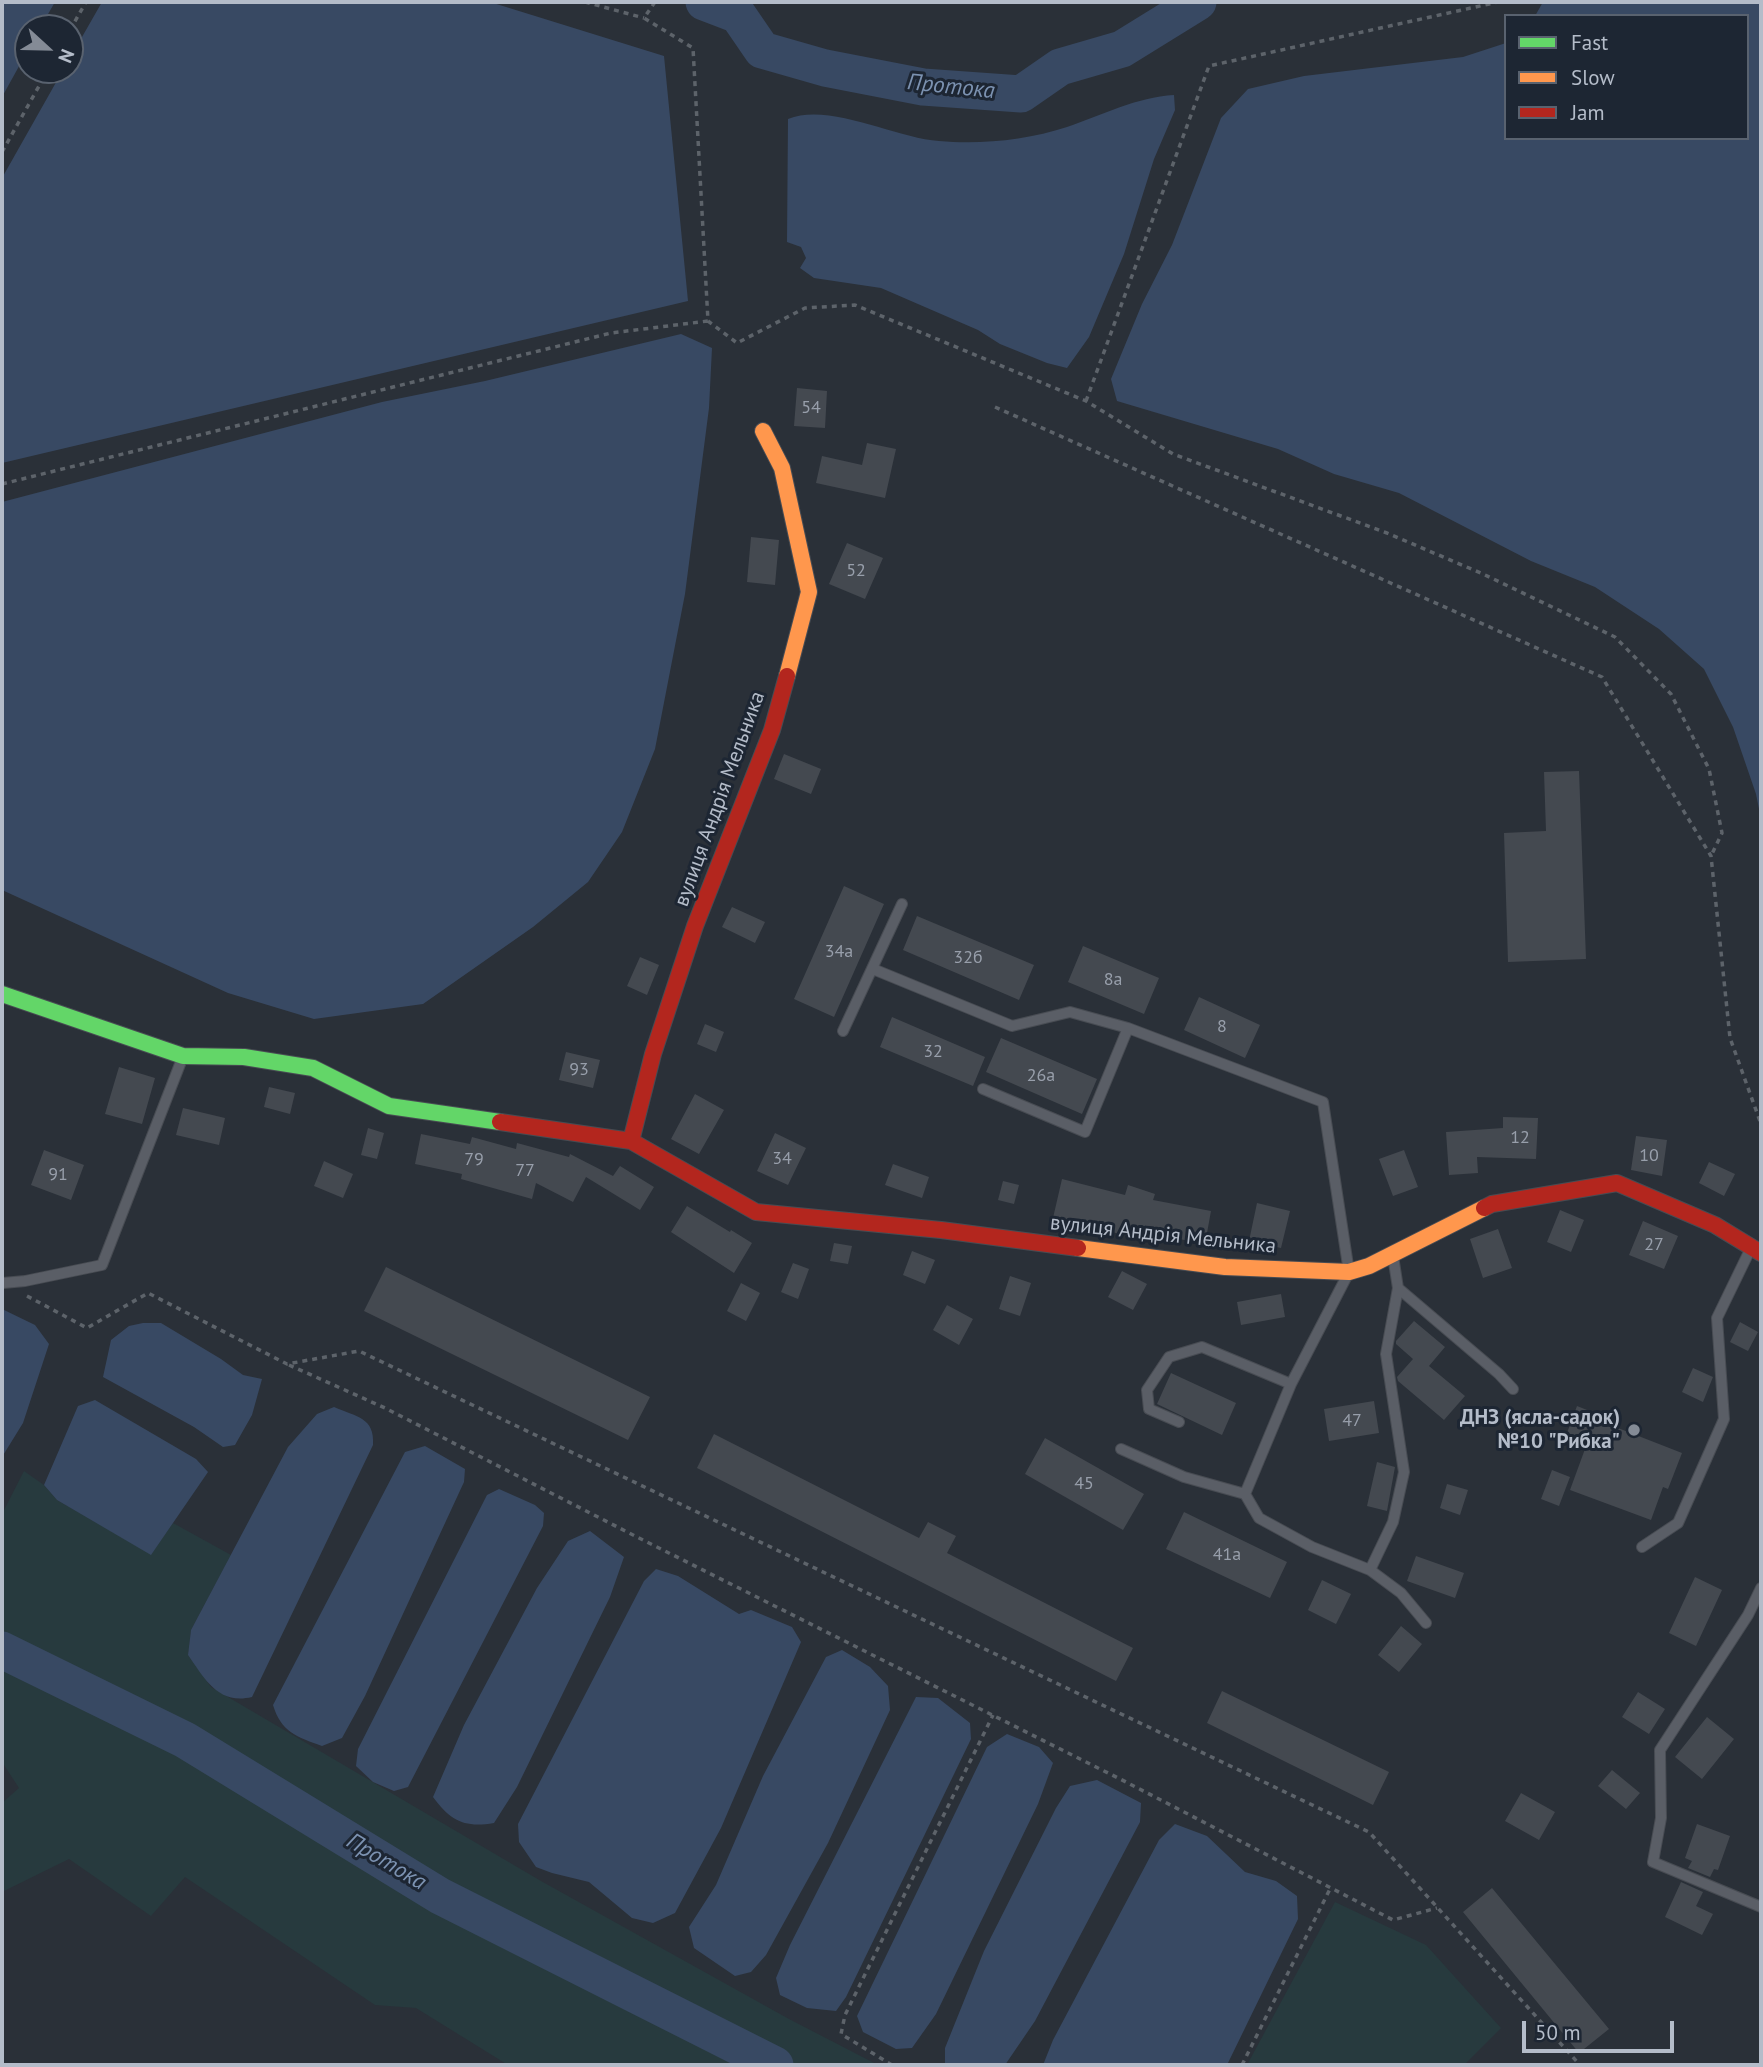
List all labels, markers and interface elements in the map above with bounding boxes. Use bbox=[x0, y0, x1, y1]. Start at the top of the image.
north arrow bbox=[14, 14, 84, 84]
legend bbox=[1504, 14, 1749, 140]
text: Fast bbox=[1571, 29, 1608, 56]
text: N bbox=[53, 46, 80, 66]
text: Slow bbox=[1571, 64, 1615, 91]
water label: Протока bbox=[906, 69, 996, 105]
text: Jam bbox=[1571, 99, 1605, 126]
house number: 54 bbox=[801, 397, 821, 419]
house number: 52 bbox=[846, 560, 866, 582]
street label: вулиця Андрія Мельника bbox=[669, 688, 771, 910]
house number: 34а bbox=[825, 941, 853, 963]
house number: 32б bbox=[953, 947, 983, 969]
house number: 8а bbox=[1104, 969, 1122, 991]
house number: 8 bbox=[1217, 1016, 1227, 1038]
house number: 32 bbox=[923, 1041, 943, 1063]
house number: 93 bbox=[569, 1059, 589, 1081]
house number: 26а bbox=[1027, 1065, 1055, 1087]
house number: 12 bbox=[1510, 1127, 1530, 1149]
house number: 10 bbox=[1639, 1145, 1659, 1167]
house number: 34 bbox=[772, 1148, 792, 1170]
house number: 79 bbox=[464, 1149, 484, 1171]
house number: 77 bbox=[515, 1160, 535, 1182]
house number: 91 bbox=[48, 1164, 68, 1186]
street label: вулиця Андрія Мельника bbox=[1049, 1211, 1277, 1259]
house number: 27 bbox=[1644, 1234, 1664, 1256]
place label: ДНЗ (ясла-садок) №10 "Рибка" bbox=[1460, 1405, 1620, 1455]
house number: 47 bbox=[1342, 1410, 1362, 1432]
marker: ДНЗ (ясла-садок) №10 "Рибка" bbox=[1626, 1422, 1642, 1438]
house number: 45 bbox=[1074, 1473, 1094, 1495]
house number: 41а bbox=[1213, 1544, 1241, 1566]
water label: Протока bbox=[341, 1828, 431, 1896]
scale bar bbox=[1525, 2008, 1677, 2052]
text: 50 m bbox=[1535, 2019, 1581, 2046]

